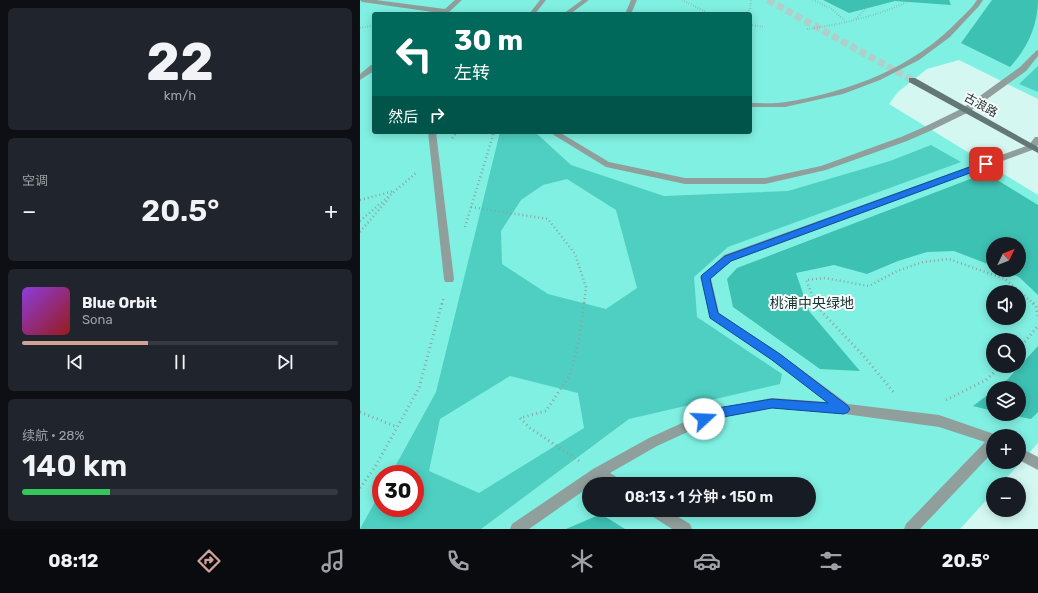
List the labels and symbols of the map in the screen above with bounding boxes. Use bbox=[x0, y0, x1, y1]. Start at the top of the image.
street label: 古浪路 bbox=[962, 90, 1000, 120]
pin bbox=[969, 147, 1003, 181]
north arrow bbox=[986, 237, 1026, 277]
park label: 桃浦中央绿地 bbox=[770, 295, 854, 312]
position arrow bbox=[683, 398, 725, 440]
speed limit sign: 30 bbox=[372, 465, 424, 517]

